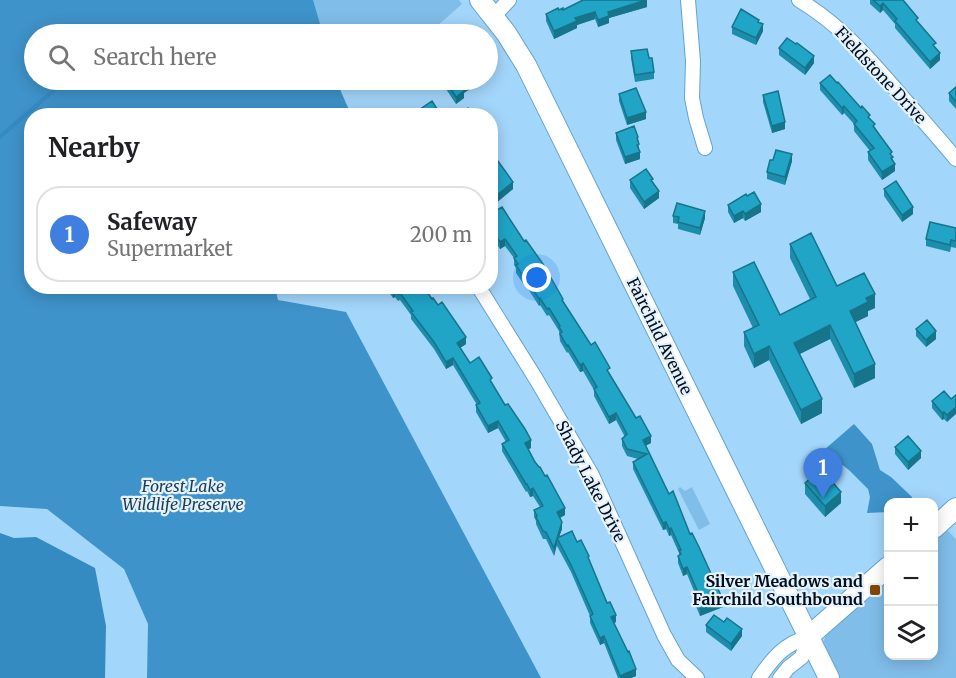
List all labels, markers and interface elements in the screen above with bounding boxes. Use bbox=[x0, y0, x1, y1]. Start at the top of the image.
street label: Fieldstone Drive bbox=[831, 22, 931, 128]
search box bbox=[24, 24, 498, 90]
icon: search bbox=[45, 41, 78, 74]
text: Search here bbox=[93, 43, 216, 71]
text: Nearby bbox=[48, 131, 140, 164]
text: Safeway bbox=[107, 208, 197, 236]
text: 1 bbox=[65, 222, 74, 247]
text: 200 m bbox=[410, 222, 472, 247]
text: Supermarket bbox=[107, 236, 233, 261]
your location bbox=[522, 263, 551, 292]
street label: Fairchild Avenue bbox=[623, 274, 697, 398]
street label: Shady Lake Drive bbox=[552, 417, 630, 545]
pin: 1 bbox=[804, 448, 842, 498]
park label: Forest Lake Wildlife Preserve bbox=[122, 476, 244, 514]
map controls bbox=[884, 498, 938, 660]
button: + bbox=[884, 498, 938, 552]
button: − bbox=[884, 552, 938, 606]
place label: Silver Meadows and Fairchild Southbound bbox=[692, 571, 863, 609]
marker: Silver Meadows and Fairchild Southbound bbox=[868, 583, 882, 597]
button: layers bbox=[884, 606, 938, 660]

